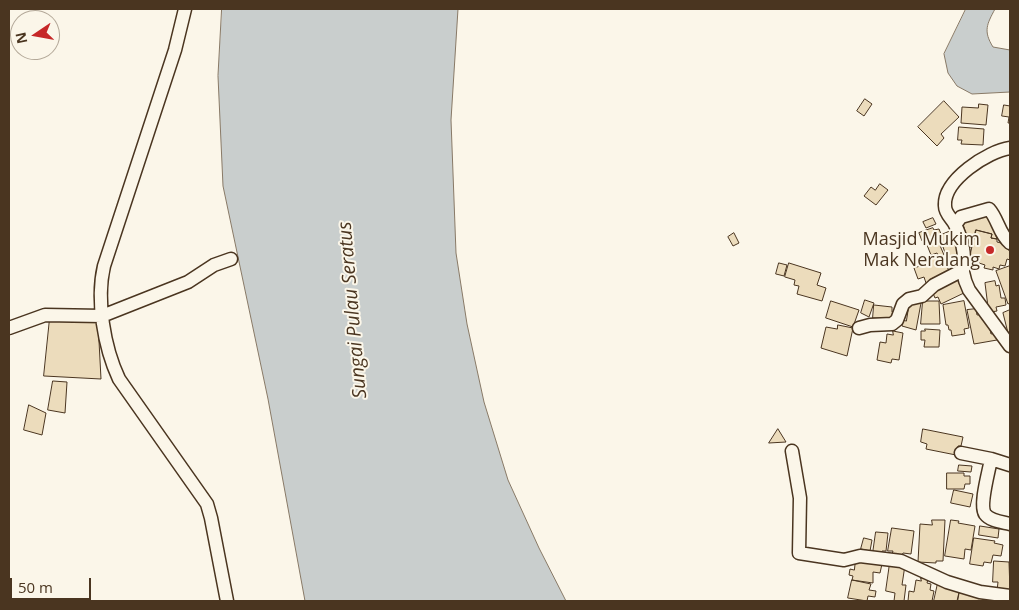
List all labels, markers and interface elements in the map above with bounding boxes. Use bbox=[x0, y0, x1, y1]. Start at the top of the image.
north arrow bbox=[10, 10, 60, 60]
text: N bbox=[10, 30, 31, 46]
water label: Sungai Pulau Seratus bbox=[334, 221, 372, 399]
place label: Masjid Mukim Mak Neralang bbox=[863, 229, 980, 272]
marker: Masjid Mukim Mak Neralang bbox=[984, 244, 996, 256]
scale bar bbox=[12, 568, 94, 600]
text: 50 m bbox=[18, 577, 53, 597]

